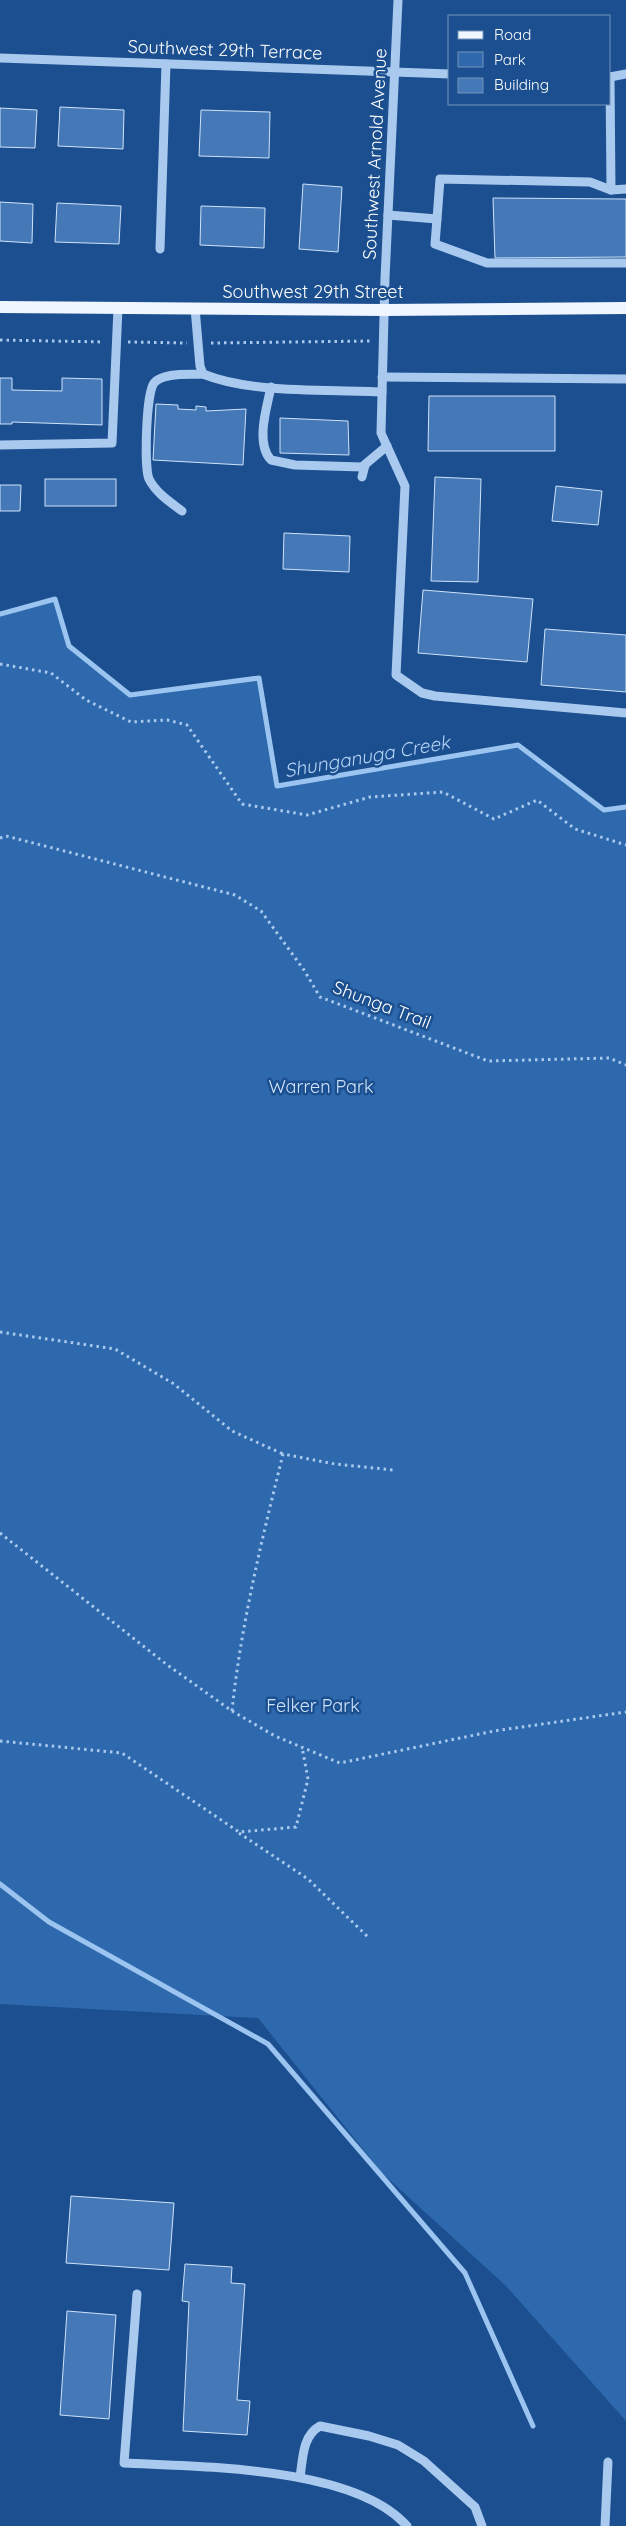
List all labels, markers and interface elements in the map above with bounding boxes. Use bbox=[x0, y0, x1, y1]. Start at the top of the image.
legend bbox=[448, 15, 611, 105]
text: Road bbox=[494, 25, 531, 44]
street label: Southwest 29th Terrace bbox=[127, 35, 323, 64]
street label: Southwest Arnold Avenue bbox=[357, 48, 392, 260]
text: Park bbox=[494, 50, 526, 69]
text: Building bbox=[494, 75, 549, 94]
street label: Southwest 29th Street bbox=[222, 280, 404, 303]
water label: Shunganuga Creek bbox=[282, 729, 453, 782]
street label: Shunga Trail bbox=[330, 975, 435, 1034]
park label: Warren Park bbox=[268, 1075, 374, 1098]
park label: Felker Park bbox=[266, 1694, 360, 1717]

